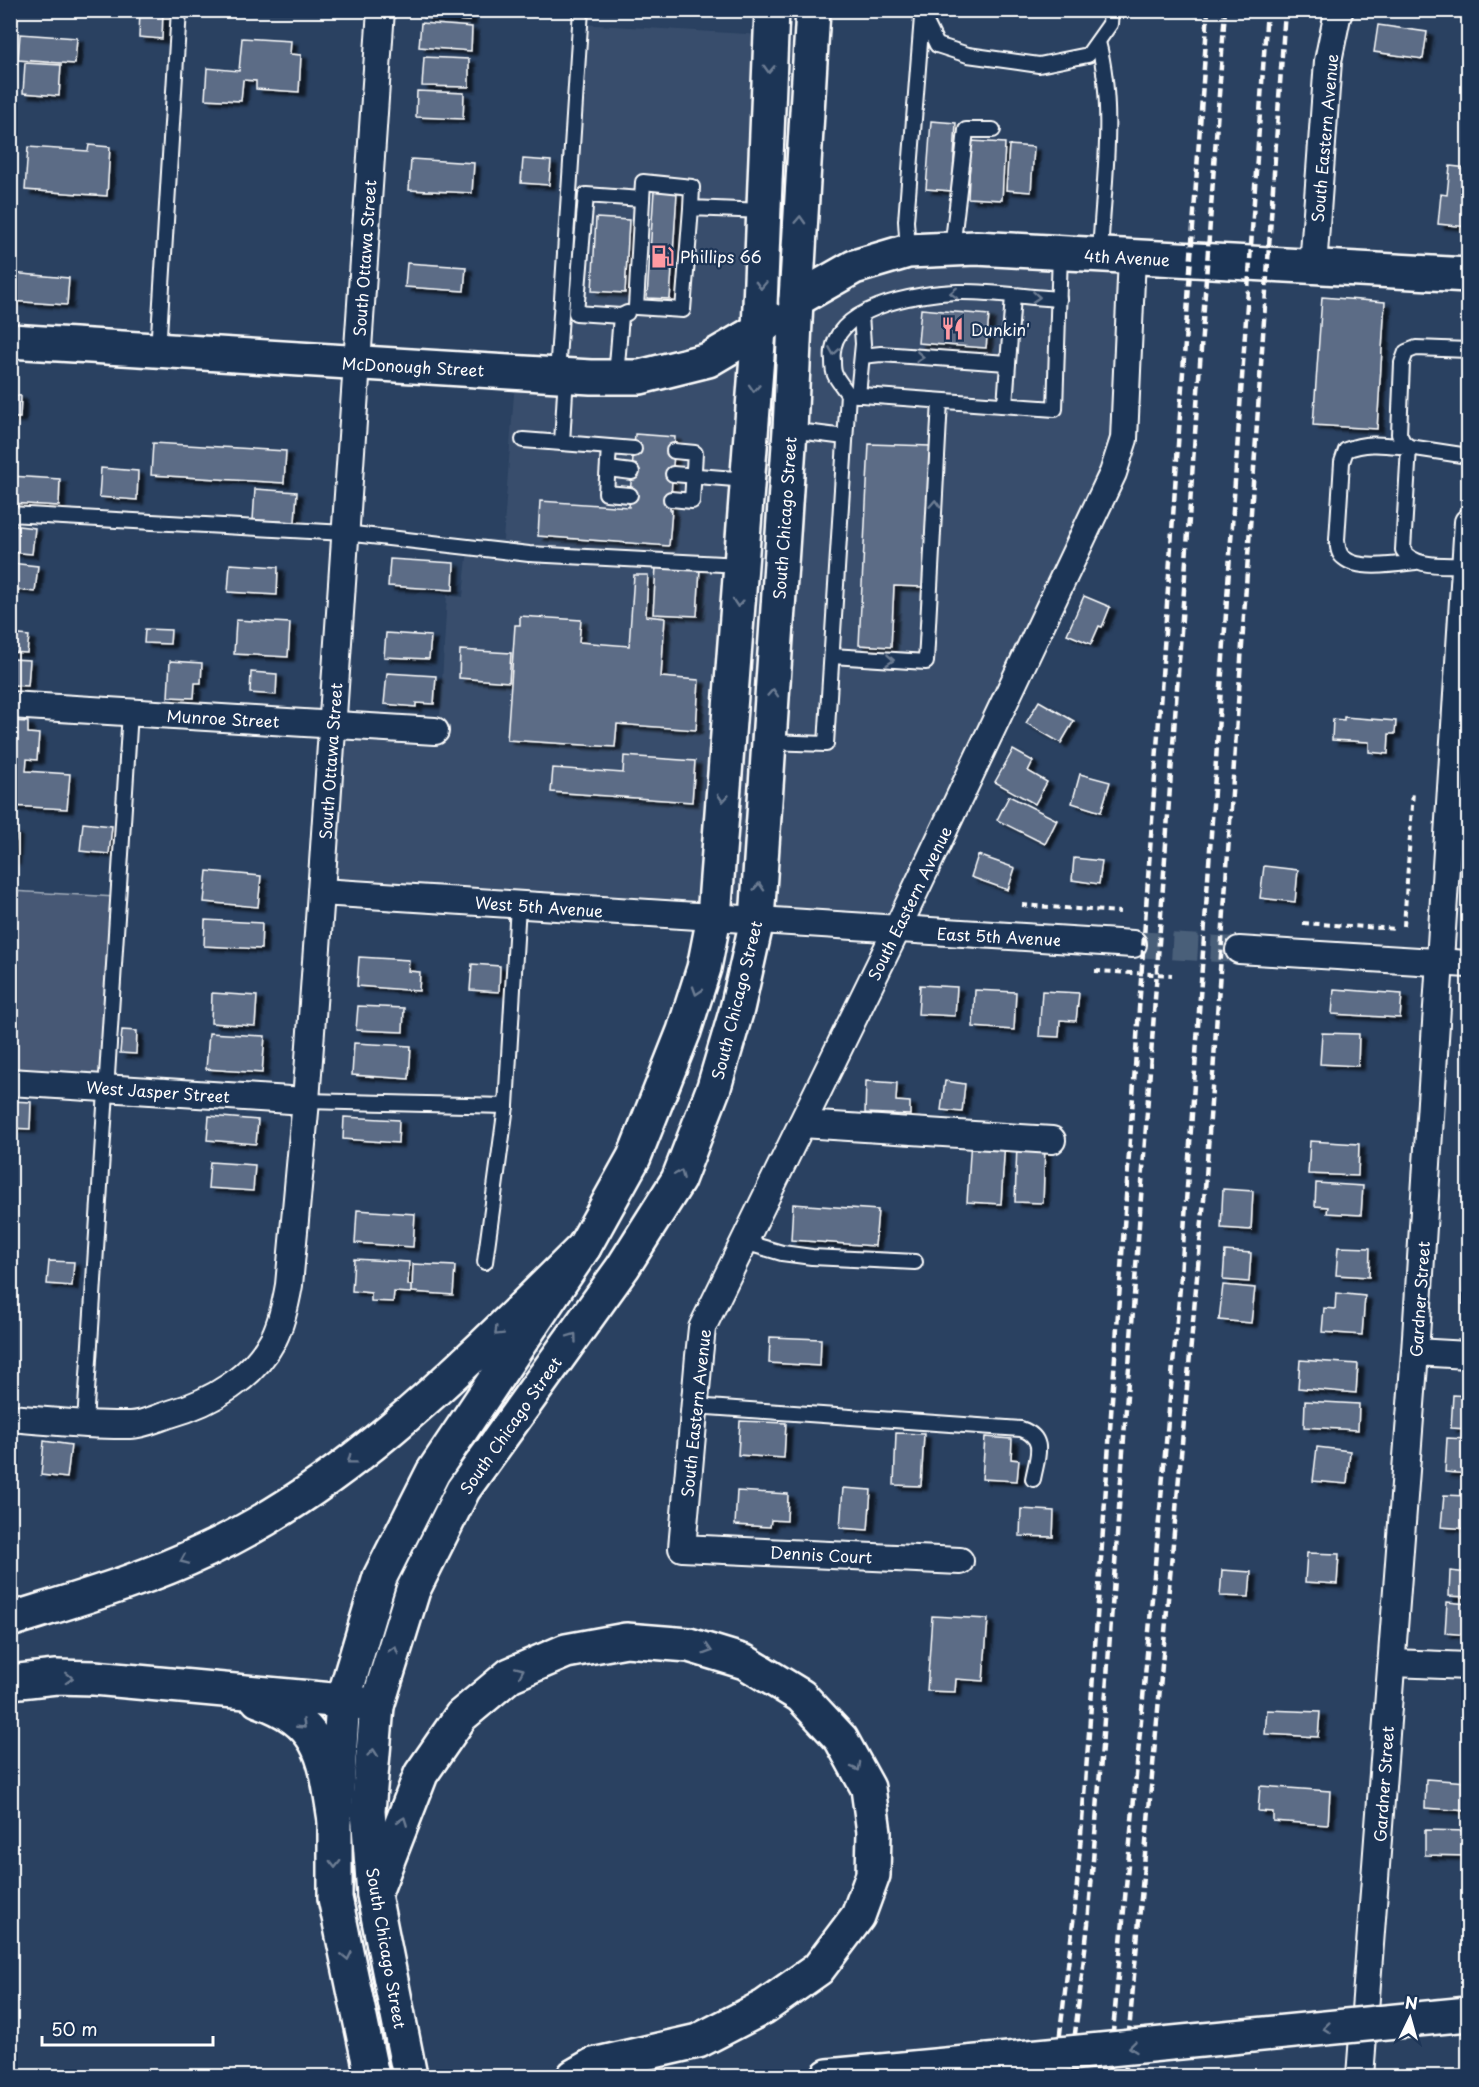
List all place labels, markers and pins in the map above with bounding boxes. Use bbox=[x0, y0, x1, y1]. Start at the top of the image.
fuel station icon: Phillips 66 bbox=[649, 243, 675, 269]
place label: Phillips 66 bbox=[680, 244, 762, 268]
restaurant icon: Dunkin' bbox=[940, 316, 966, 342]
place label: Dunkin' bbox=[971, 317, 1030, 341]

